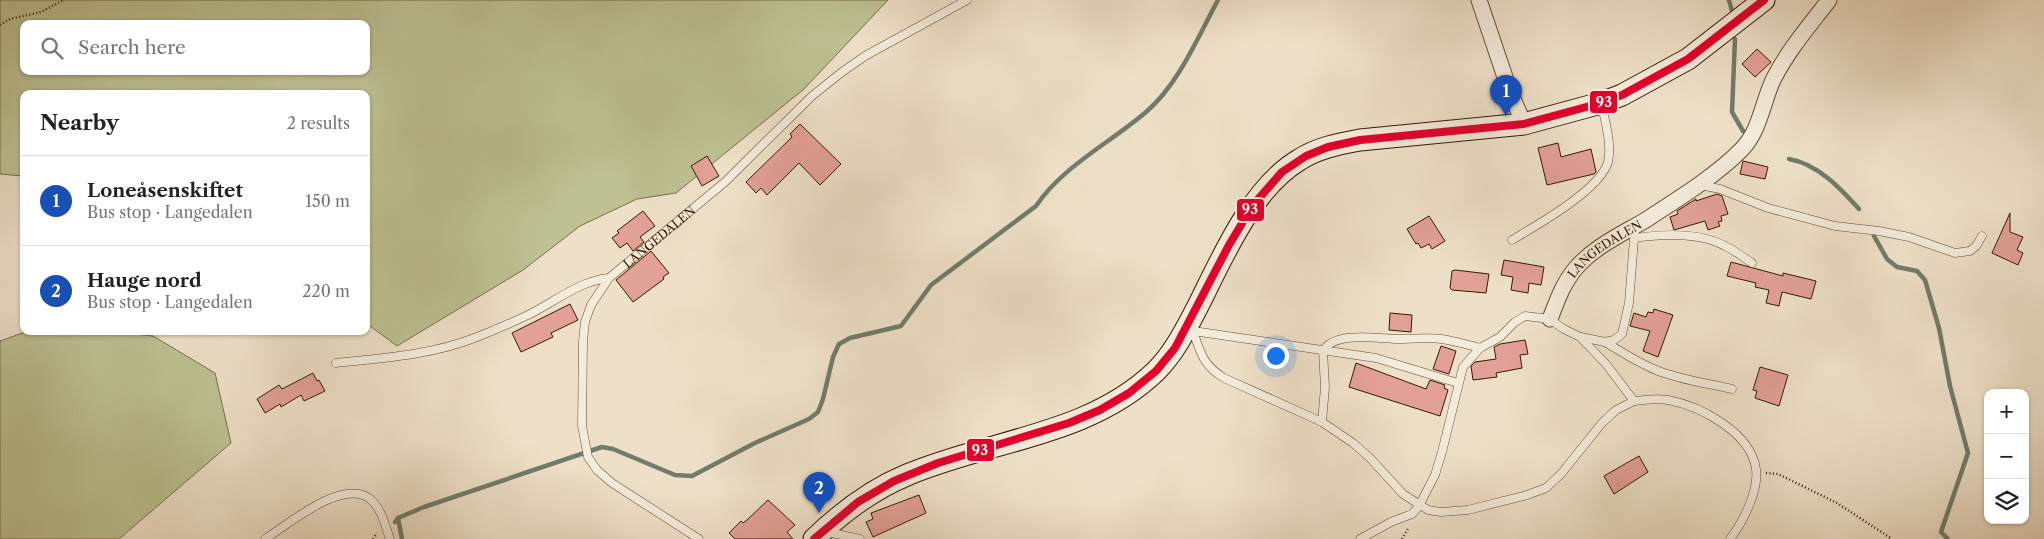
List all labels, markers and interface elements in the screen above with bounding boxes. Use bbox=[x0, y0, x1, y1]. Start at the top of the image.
search box bbox=[20, 20, 370, 75]
icon: search bbox=[38, 34, 66, 62]
text: Search here bbox=[78, 36, 186, 59]
pin: 1 bbox=[1490, 75, 1522, 116]
line badge: 93 bbox=[1589, 90, 1618, 114]
text: 93 bbox=[1596, 93, 1612, 111]
text: Nearby bbox=[40, 110, 119, 135]
text: 2 results bbox=[287, 113, 350, 133]
text: Loneåsenskiftet bbox=[87, 179, 243, 202]
text: 1 bbox=[52, 191, 60, 211]
text: 150 m bbox=[305, 191, 350, 211]
line badge: 93 bbox=[1236, 198, 1265, 222]
text: 93 bbox=[1242, 200, 1258, 218]
text: Bus stop · Langedalen bbox=[87, 202, 253, 222]
street label: LANGEDALEN bbox=[620, 203, 698, 271]
street label: LANGEDALEN bbox=[1564, 217, 1644, 280]
text: Hauge nord bbox=[87, 269, 202, 292]
text: 2 bbox=[51, 281, 61, 301]
text: 220 m bbox=[302, 281, 350, 301]
text: Bus stop · Langedalen bbox=[87, 292, 253, 312]
your location bbox=[1263, 343, 1289, 369]
map controls bbox=[1984, 389, 2029, 524]
button: + bbox=[1984, 389, 2029, 434]
button: − bbox=[1984, 434, 2029, 479]
line badge: 93 bbox=[966, 438, 995, 462]
text: 93 bbox=[972, 441, 988, 459]
pin: 2 bbox=[803, 472, 835, 513]
button: layers bbox=[1984, 479, 2029, 524]

